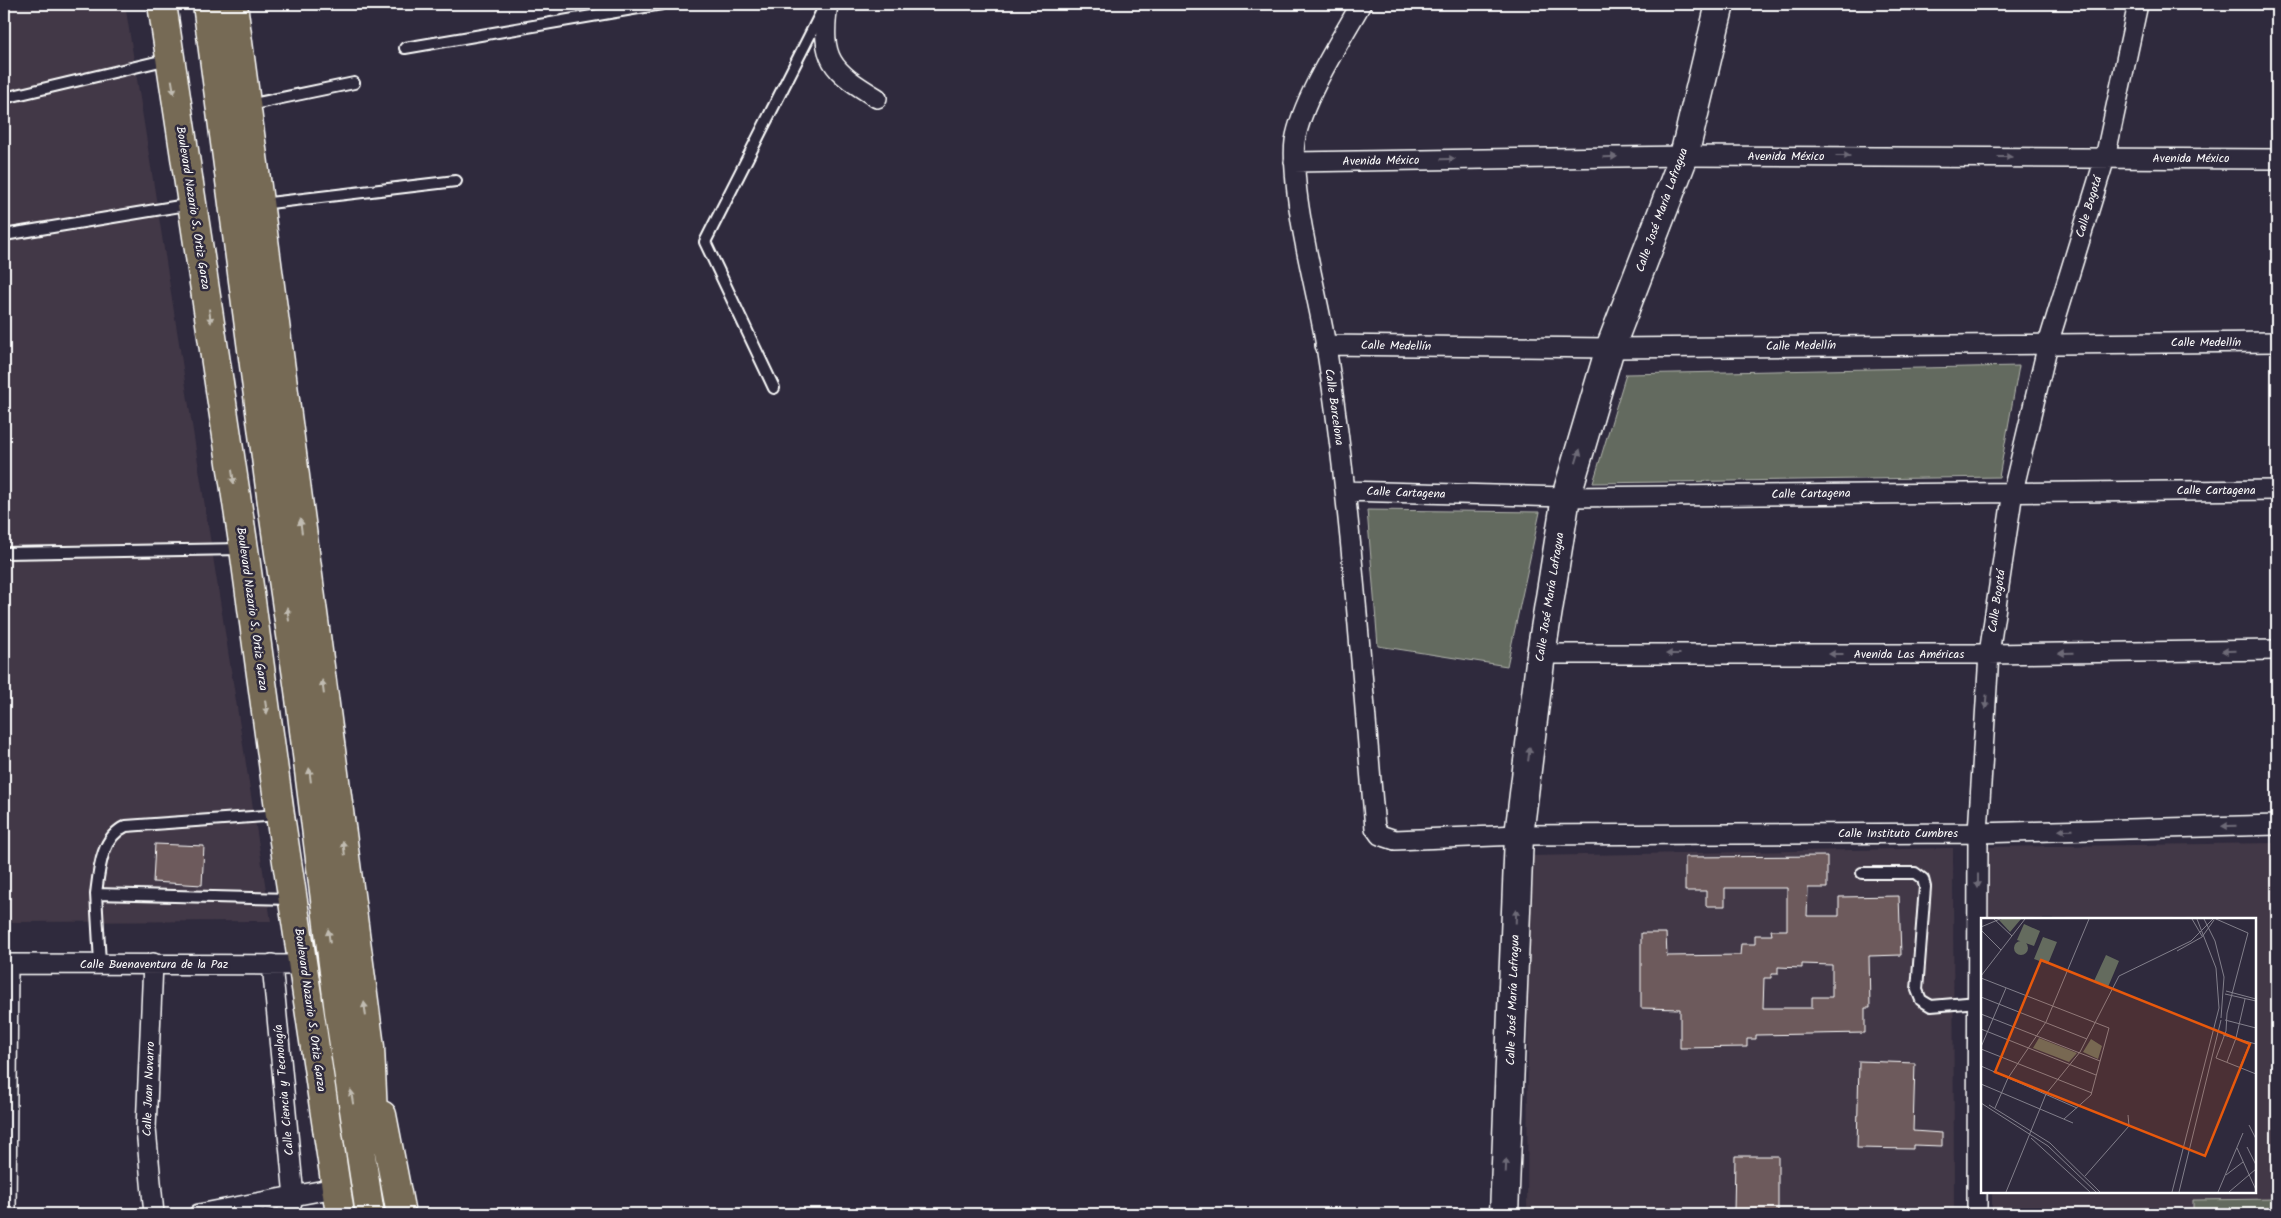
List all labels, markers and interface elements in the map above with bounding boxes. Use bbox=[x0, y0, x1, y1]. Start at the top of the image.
one-way arrow bbox=[170, 79, 178, 95]
street label: Boulevard Nazario S. Ortiz Garza bbox=[171, 125, 215, 291]
street label: Calle José María Lafragua bbox=[1631, 145, 1693, 275]
street label: Avenida México bbox=[1748, 147, 1824, 166]
street label: Avenida México bbox=[2153, 149, 2229, 168]
street label: Avenida México bbox=[1342, 151, 1420, 171]
one-way arrow bbox=[1835, 152, 1851, 160]
one-way arrow bbox=[1602, 153, 1618, 161]
one-way arrow bbox=[1997, 153, 2013, 161]
one-way arrow bbox=[1440, 155, 1456, 163]
street label: Calle Bogotá bbox=[2071, 173, 2108, 240]
one-way arrow bbox=[206, 309, 214, 325]
street label: Calle Medellín bbox=[2171, 333, 2241, 352]
street label: Calle Medellín bbox=[1361, 336, 1431, 356]
street label: Calle Medellín bbox=[1766, 336, 1836, 356]
street label: Calle Barcelona bbox=[1319, 367, 1349, 447]
one-way arrow bbox=[1575, 448, 1583, 463]
one-way arrow bbox=[230, 469, 238, 485]
street label: Calle Cartagena bbox=[2176, 481, 2256, 500]
street label: Calle Cartagena bbox=[1366, 482, 1446, 504]
street label: Calle Cartagena bbox=[1771, 484, 1851, 504]
one-way arrow bbox=[297, 517, 305, 533]
street label: Boulevard Nazario S. Ortiz Garza bbox=[231, 526, 273, 692]
street label: Calle José María Lafragua bbox=[1530, 531, 1570, 663]
street label: Calle Bogotá bbox=[1983, 567, 2011, 634]
one-way arrow bbox=[284, 605, 292, 621]
street label: Avenida Las Américas bbox=[1854, 645, 1964, 664]
one-way arrow bbox=[2220, 647, 2236, 655]
one-way arrow bbox=[2058, 649, 2074, 657]
one-way arrow bbox=[1665, 650, 1681, 658]
one-way arrow bbox=[1827, 650, 1843, 658]
one-way arrow bbox=[318, 679, 326, 695]
one-way arrow bbox=[1982, 695, 1990, 711]
one-way arrow bbox=[262, 700, 270, 716]
one-way arrow bbox=[1525, 746, 1533, 762]
one-way arrow bbox=[306, 766, 314, 782]
one-way arrow bbox=[2220, 823, 2236, 831]
street label: Calle Instituto Cumbres bbox=[1838, 824, 1958, 843]
one-way arrow bbox=[2058, 827, 2074, 835]
one-way arrow bbox=[340, 840, 348, 856]
one-way arrow bbox=[1974, 874, 1982, 890]
one-way arrow bbox=[1512, 907, 1520, 923]
inset map bbox=[1981, 918, 2256, 1193]
street label: Boulevard Nazario S. Ortiz Garza bbox=[289, 927, 331, 1093]
one-way arrow bbox=[325, 928, 333, 944]
street label: Calle José María Lafragua bbox=[1501, 934, 1525, 1066]
street label: Calle Buenaventura de la Paz bbox=[80, 955, 228, 974]
one-way arrow bbox=[361, 1001, 369, 1017]
street label: Calle Ciencia y Tecnología bbox=[269, 1023, 299, 1156]
street label: Calle Juan Navarro bbox=[138, 1041, 160, 1137]
one-way arrow bbox=[348, 1089, 356, 1105]
one-way arrow bbox=[1503, 1157, 1511, 1173]

